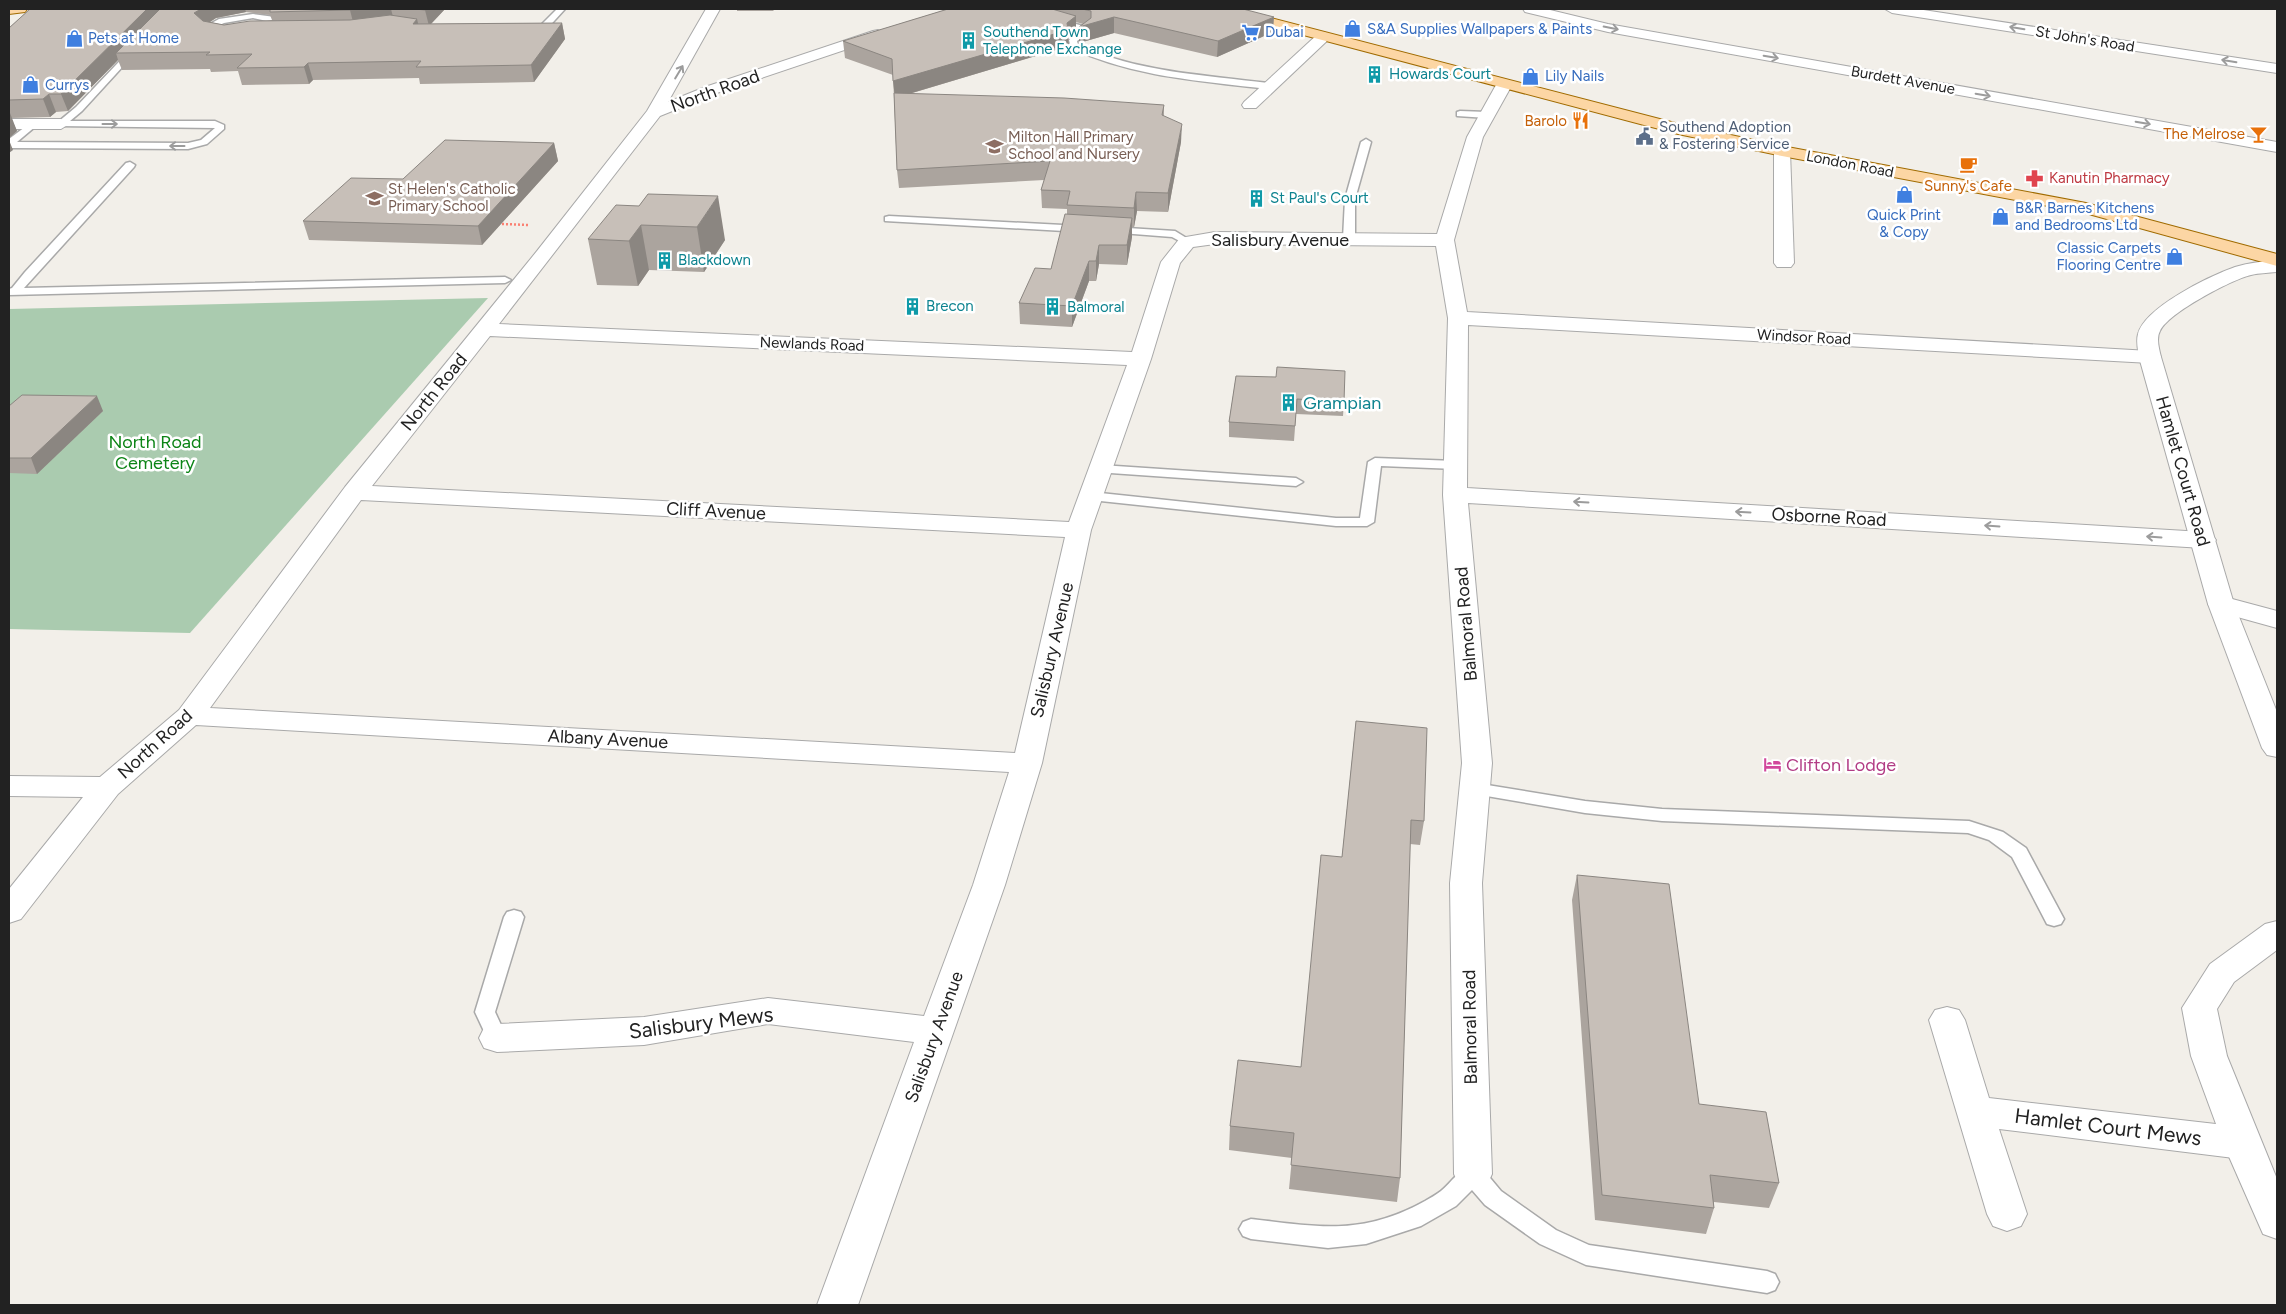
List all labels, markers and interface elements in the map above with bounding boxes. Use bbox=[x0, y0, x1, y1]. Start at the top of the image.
shop icon: S&A Supplies Wallpapers & Paints bbox=[1343, 19, 1363, 39]
place label: S&A Supplies Wallpapers & Paints bbox=[1367, 20, 1592, 38]
supermarket icon: Dubai bbox=[1241, 22, 1261, 42]
street label: St John's Road bbox=[2034, 22, 2136, 56]
place label: Southend Town Telephone Exchange bbox=[983, 23, 1122, 58]
place label: Dubai bbox=[1265, 23, 1304, 41]
one-way arrow bbox=[2009, 23, 2025, 33]
one-way arrow bbox=[1603, 24, 1619, 33]
shop icon: Pets at Home bbox=[64, 28, 84, 48]
place label: Pets at Home bbox=[88, 29, 179, 47]
building icon: Southend Town Telephone Exchange bbox=[959, 31, 979, 51]
one-way arrow bbox=[1763, 52, 1779, 62]
one-way arrow bbox=[2221, 56, 2237, 66]
street label: Burdett Avenue bbox=[1850, 62, 1956, 98]
building icon: Howards Court bbox=[1365, 64, 1385, 84]
street label: North Road bbox=[667, 65, 763, 117]
one-way arrow bbox=[675, 65, 685, 79]
place label: Howards Court bbox=[1389, 65, 1492, 83]
shop icon: Lily Nails bbox=[1521, 66, 1541, 86]
place label: Lily Nails bbox=[1545, 67, 1604, 85]
shop icon: Currys bbox=[21, 75, 41, 95]
place label: Currys bbox=[45, 76, 89, 94]
one-way arrow bbox=[1975, 90, 1991, 100]
restaurant icon: Barolo bbox=[1571, 111, 1591, 131]
place label: Barolo bbox=[1524, 112, 1567, 130]
place label: Southend Adoption & Fostering Service bbox=[1659, 118, 1791, 153]
one-way arrow bbox=[102, 119, 118, 129]
one-way arrow bbox=[2134, 119, 2150, 129]
bar icon: The Melrose bbox=[2249, 124, 2269, 144]
place label: The Melrose bbox=[2163, 125, 2245, 143]
public building icon: Southend Adoption & Fostering Service bbox=[1635, 126, 1655, 146]
place label: Milton Hall Primary School and Nursery bbox=[1008, 128, 1140, 163]
school or university icon: Milton Hall Primary School and Nursery bbox=[984, 136, 1004, 156]
one-way arrow bbox=[170, 141, 186, 151]
street label: London Road bbox=[1805, 147, 1895, 181]
cafe icon: Sunny's Cafe bbox=[1958, 155, 1978, 175]
pharmacy icon: Kanutin Pharmacy bbox=[2025, 168, 2045, 188]
place label: Kanutin Pharmacy bbox=[2049, 169, 2170, 187]
place label: Sunny's Cafe bbox=[1924, 177, 2012, 195]
place label: St Helen's Catholic Primary School bbox=[388, 180, 516, 215]
shop icon: Quick Print & Copy bbox=[1894, 184, 1914, 204]
school or university icon: St Helen's Catholic Primary School bbox=[364, 188, 384, 208]
building icon: St Paul's Court bbox=[1246, 188, 1266, 208]
place label: St Paul's Court bbox=[1270, 189, 1369, 207]
place label: B&R Barnes Kitchens and Bedrooms Ltd bbox=[2015, 199, 2154, 234]
place label: Quick Print & Copy bbox=[1867, 206, 1941, 241]
shop icon: B&R Barnes Kitchens and Bedrooms Ltd bbox=[1991, 207, 2011, 227]
street label: Salisbury Avenue bbox=[1211, 229, 1349, 251]
place label: Classic Carpets Flooring Centre bbox=[2056, 239, 2161, 274]
shop icon: Classic Carpets Flooring Centre bbox=[2165, 247, 2185, 267]
building icon: Blackdown bbox=[654, 250, 674, 270]
place label: Blackdown bbox=[678, 251, 751, 269]
building icon: Brecon bbox=[902, 296, 922, 316]
place label: Brecon bbox=[926, 297, 974, 315]
building icon: Balmoral bbox=[1043, 297, 1063, 317]
place label: Balmoral bbox=[1067, 298, 1125, 316]
street label: Windsor Road bbox=[1757, 326, 1851, 348]
street label: Newlands Road bbox=[759, 333, 865, 355]
street label: North Road bbox=[396, 349, 472, 435]
place label: Grampian bbox=[1303, 392, 1381, 414]
building icon: Grampian bbox=[1279, 393, 1299, 413]
street label: Hamlet Court Road bbox=[2151, 393, 2215, 549]
park label: North Road Cemetery bbox=[108, 431, 202, 474]
street label: Cliff Avenue bbox=[666, 497, 767, 525]
one-way arrow bbox=[1573, 498, 1589, 507]
street label: Osborne Road bbox=[1771, 503, 1887, 531]
one-way arrow bbox=[1735, 507, 1751, 516]
one-way arrow bbox=[1985, 522, 2001, 531]
one-way arrow bbox=[2147, 532, 2163, 542]
street label: Balmoral Road bbox=[1450, 566, 1482, 682]
street label: Salisbury Avenue bbox=[1026, 580, 1078, 720]
street label: North Road bbox=[113, 705, 197, 783]
street label: Albany Avenue bbox=[547, 725, 669, 753]
place label: Clifton Lodge bbox=[1786, 754, 1896, 776]
hotel icon: Clifton Lodge bbox=[1762, 755, 1782, 775]
street label: Salisbury Avenue bbox=[900, 968, 968, 1106]
street label: Balmoral Road bbox=[1458, 969, 1482, 1085]
street label: Salisbury Mews bbox=[627, 1001, 775, 1044]
street label: Hamlet Court Mews bbox=[2013, 1103, 2203, 1150]

